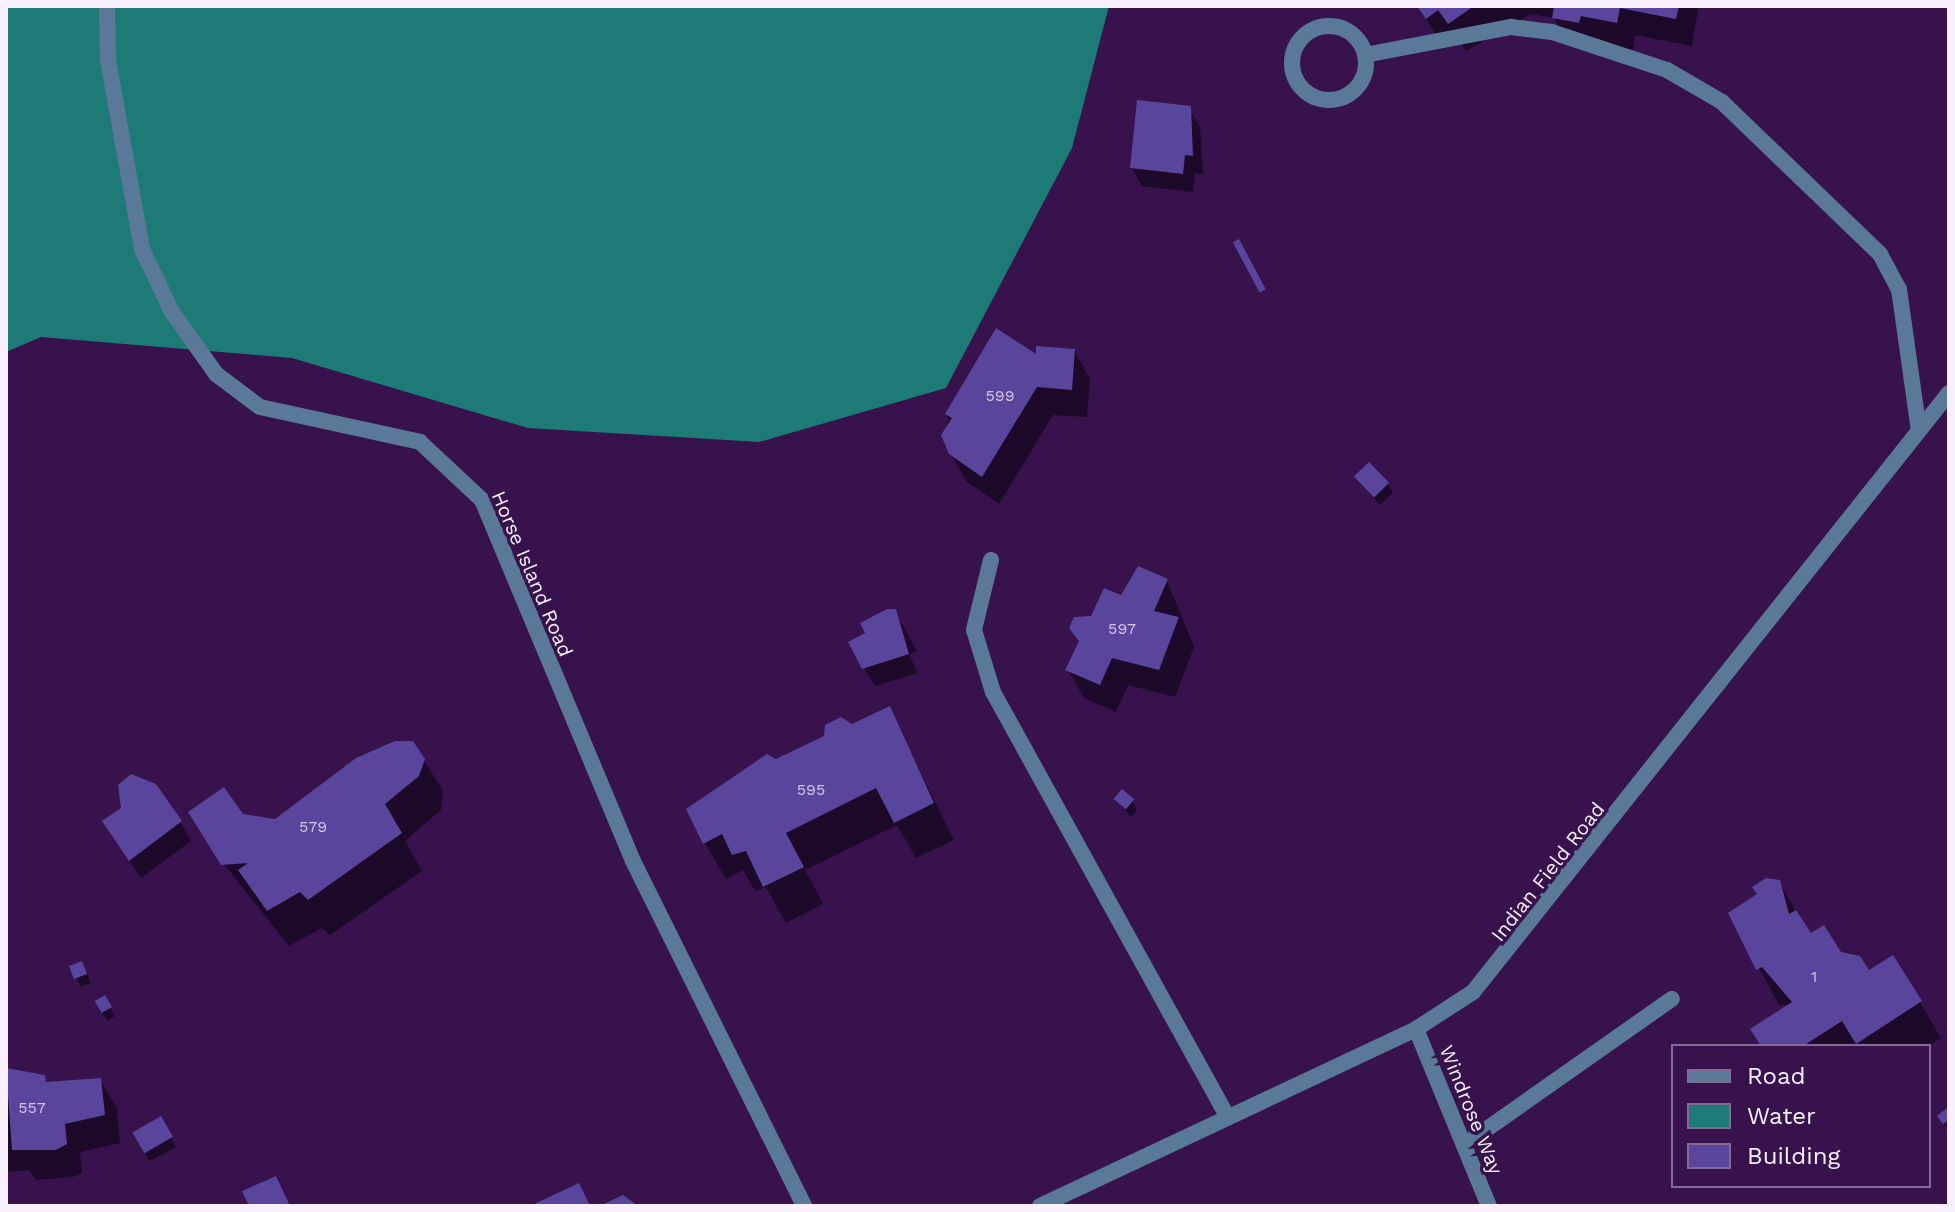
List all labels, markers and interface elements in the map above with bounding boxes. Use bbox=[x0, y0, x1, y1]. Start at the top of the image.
house number: 599 bbox=[985, 386, 1015, 406]
street label: Horse Island Road bbox=[486, 488, 578, 660]
house number: 597 bbox=[1108, 619, 1136, 639]
house number: 595 bbox=[797, 780, 825, 800]
street label: Indian Field Road bbox=[1486, 798, 1610, 946]
house number: 579 bbox=[299, 817, 327, 837]
house number: 1 bbox=[1811, 967, 1817, 987]
street label: Windrose Way bbox=[1434, 1042, 1508, 1178]
legend bbox=[1671, 1044, 1931, 1188]
text: Road bbox=[1747, 1062, 1806, 1090]
house number: 557 bbox=[18, 1098, 46, 1118]
text: Water bbox=[1747, 1102, 1816, 1130]
text: Building bbox=[1747, 1142, 1840, 1170]

